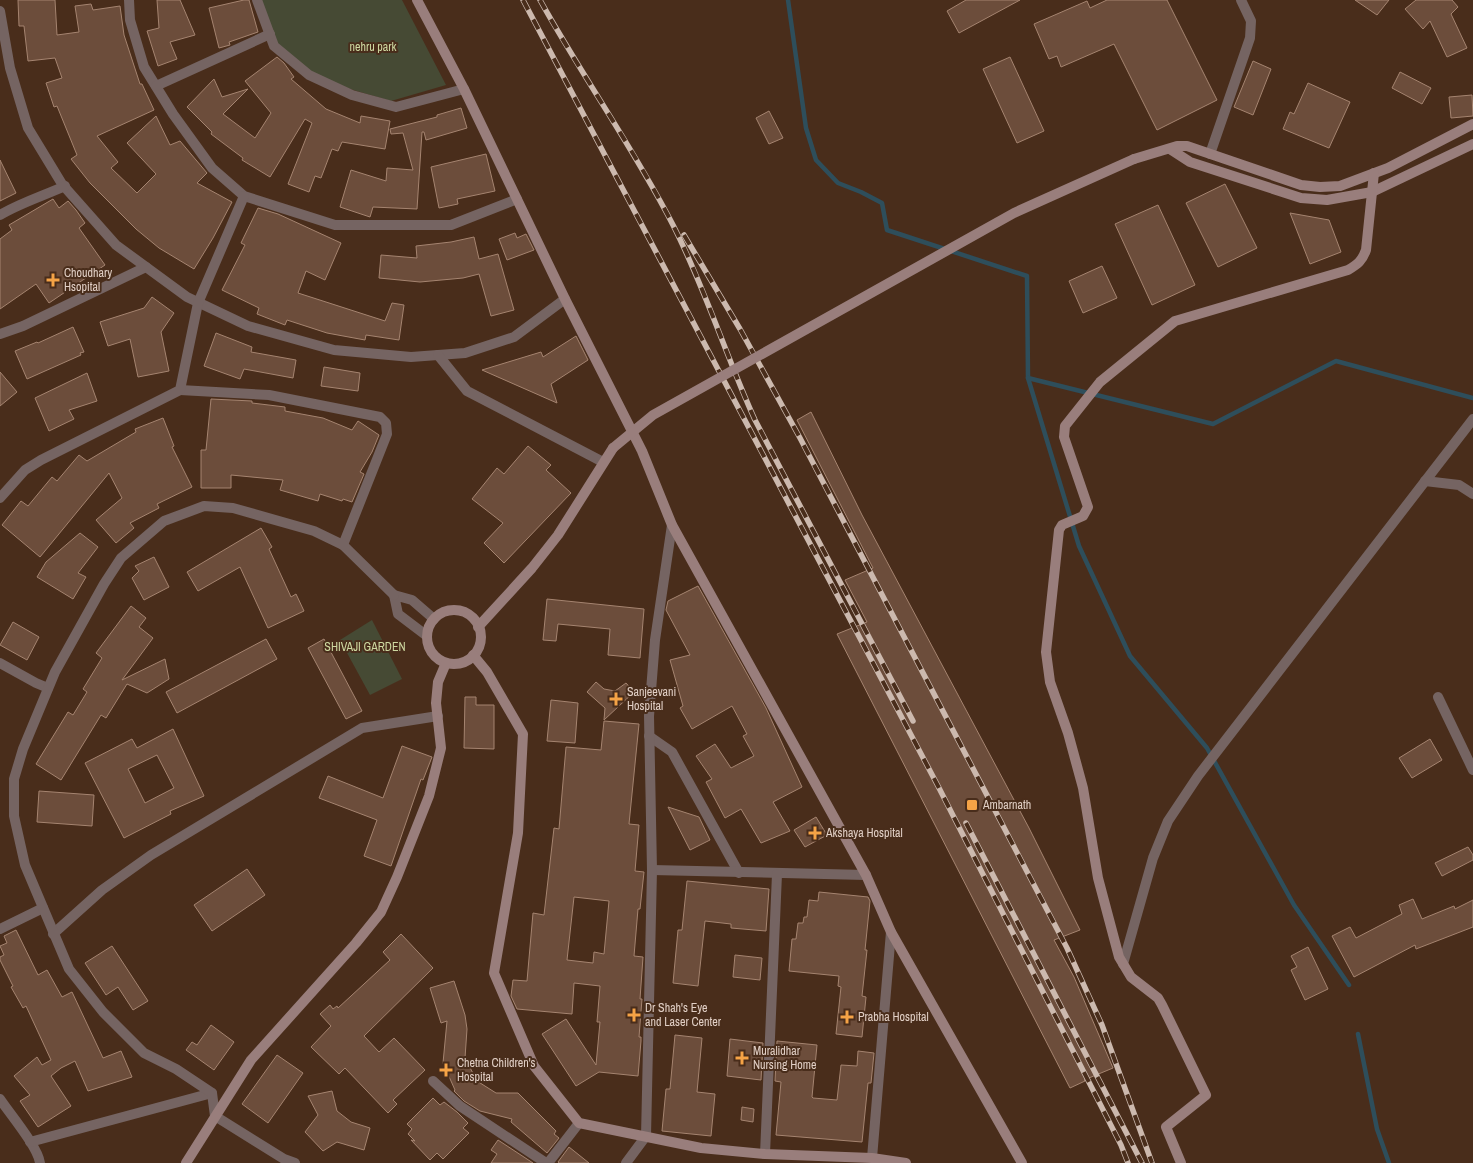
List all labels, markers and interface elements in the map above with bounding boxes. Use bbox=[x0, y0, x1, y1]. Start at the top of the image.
park label: nehru park bbox=[349, 39, 397, 55]
place label: Choudhary Hsopital bbox=[64, 265, 112, 295]
marker: Choudhary Hsopital bbox=[46, 273, 60, 287]
park label: SHIVAJI GARDEN bbox=[324, 639, 406, 655]
place label: Sanjeevani Hospital bbox=[627, 684, 676, 714]
marker: Sanjeevani Hospital bbox=[609, 692, 623, 706]
place label: Ambarnath bbox=[982, 797, 1031, 813]
marker: Ambarnath bbox=[965, 798, 979, 812]
place label: Akshaya Hospital bbox=[825, 825, 903, 841]
marker: Akshaya Hospital bbox=[808, 826, 822, 840]
place label: Dr Shah's Eye and Laser Center bbox=[645, 1000, 722, 1030]
marker: Dr Shah's Eye and Laser Center bbox=[627, 1008, 641, 1022]
place label: Prabha Hospital bbox=[858, 1009, 929, 1025]
marker: Prabha Hospital bbox=[840, 1010, 854, 1024]
place label: Muralidhar Nursing Home bbox=[753, 1043, 816, 1073]
marker: Muralidhar Nursing Home bbox=[735, 1051, 749, 1065]
place label: Chetna Children's Hospital bbox=[457, 1055, 536, 1085]
marker: Chetna Children's Hospital bbox=[439, 1063, 453, 1077]

